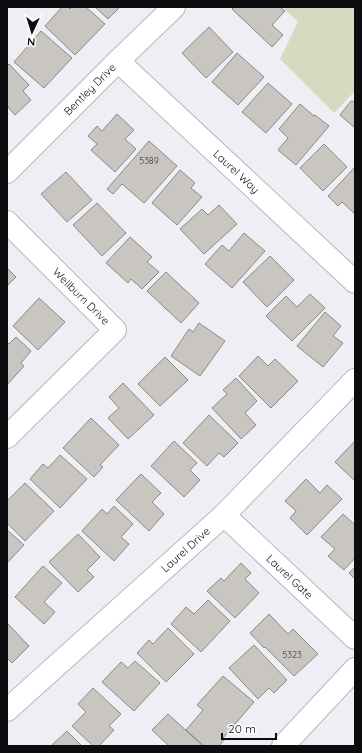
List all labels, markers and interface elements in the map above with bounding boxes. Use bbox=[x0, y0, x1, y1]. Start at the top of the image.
north arrow bbox=[12, 12, 52, 52]
text: N bbox=[27, 35, 36, 49]
street label: Bentley Drive bbox=[61, 60, 119, 118]
street label: Laurel Way bbox=[211, 147, 262, 196]
house number: 5389 bbox=[139, 155, 159, 166]
street label: Wellburn Drive bbox=[50, 265, 113, 328]
street label: Laurel Drive bbox=[158, 524, 213, 575]
street label: Laurel Gate bbox=[263, 551, 316, 602]
house number: 5323 bbox=[282, 649, 302, 660]
scale bar bbox=[222, 715, 276, 741]
text: 20 m bbox=[228, 721, 256, 736]

